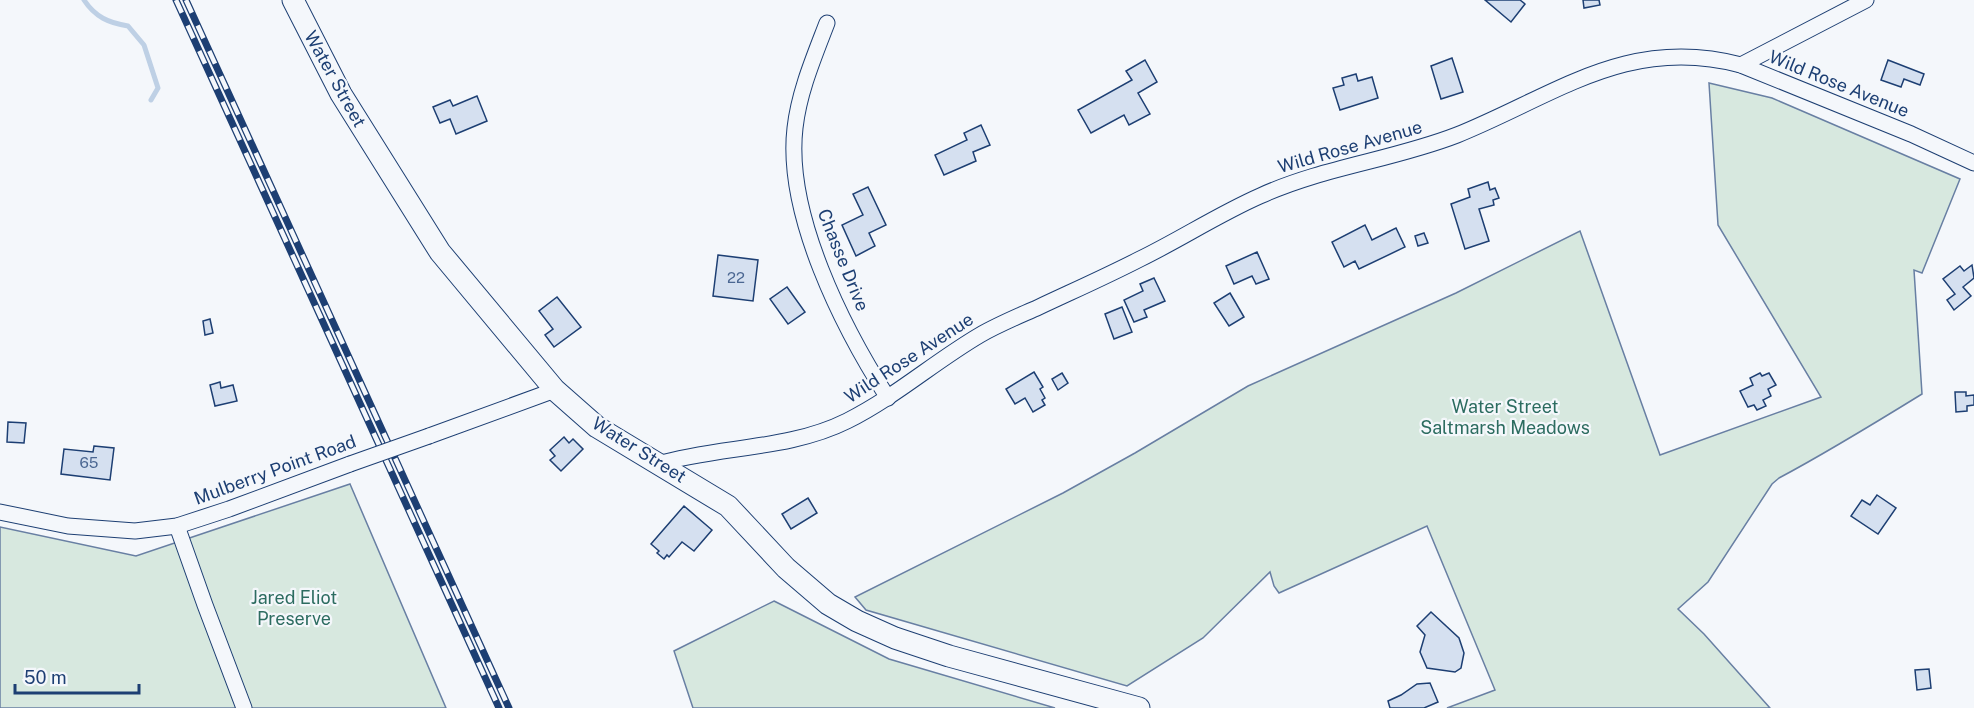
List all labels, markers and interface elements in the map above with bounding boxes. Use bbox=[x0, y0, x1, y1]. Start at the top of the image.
street label: Water Street bbox=[300, 27, 371, 131]
street label: Wild Rose Avenue bbox=[1766, 46, 1912, 121]
street label: Wild Rose Avenue bbox=[1275, 116, 1424, 177]
street label: Chasse Drive bbox=[813, 206, 873, 314]
house number: 22 bbox=[727, 269, 745, 286]
street label: Wild Rose Avenue bbox=[840, 308, 977, 407]
park label: Water Street Saltmarsh Meadows bbox=[1420, 396, 1590, 438]
street label: Water Street bbox=[588, 412, 690, 487]
street label: Mulberry Point Road bbox=[191, 430, 359, 509]
house number: 65 bbox=[80, 454, 98, 471]
park label: Jared Eliot Preserve bbox=[251, 587, 337, 629]
scale bar bbox=[15, 657, 140, 695]
text: 50 m bbox=[24, 667, 67, 688]

